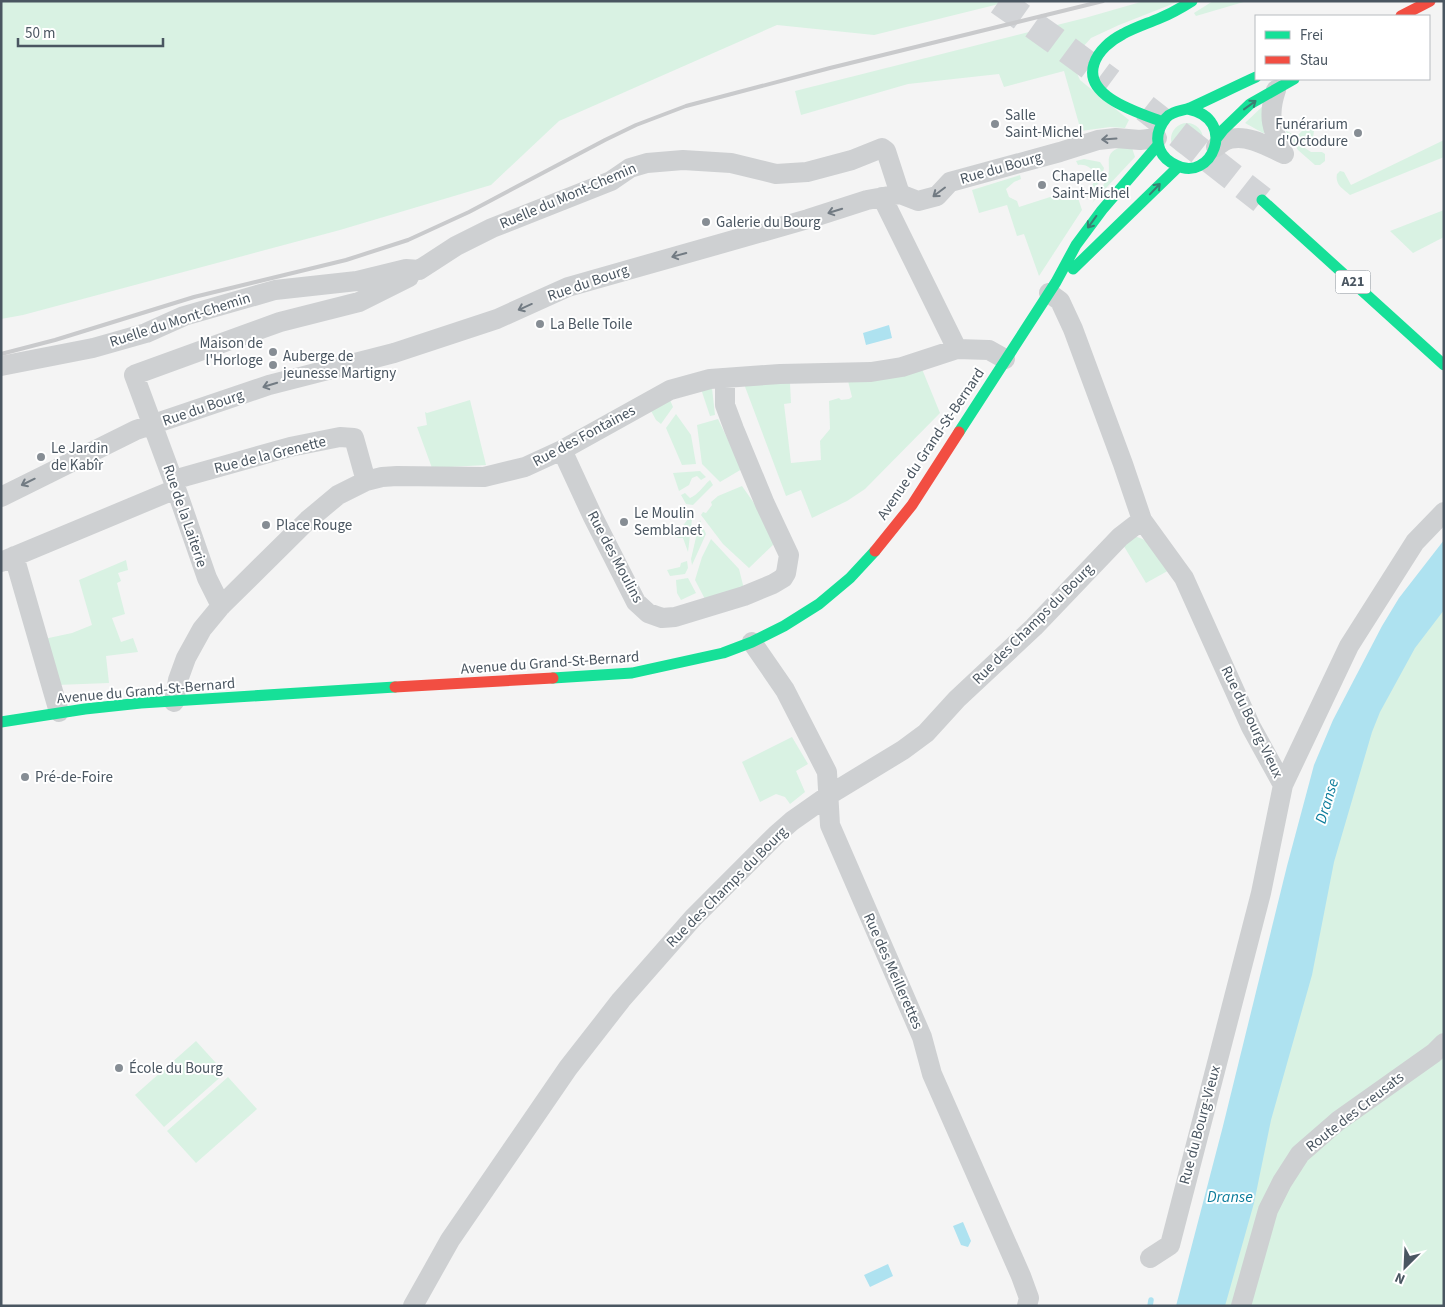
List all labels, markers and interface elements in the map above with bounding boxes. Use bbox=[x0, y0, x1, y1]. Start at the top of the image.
scale bar bbox=[18, 15, 162, 47]
legend bbox=[1255, 15, 1430, 80]
text: 50 m bbox=[25, 23, 55, 44]
text: Frei bbox=[1300, 25, 1323, 46]
text: Stau bbox=[1300, 50, 1328, 71]
one-way arrow bbox=[1243, 100, 1257, 110]
place label: Salle Saint-Michel bbox=[1005, 105, 1083, 143]
place label: Funérarium d'Octodure bbox=[1275, 114, 1348, 152]
marker: Salle Saint-Michel bbox=[989, 118, 1001, 130]
marker: Funérarium d'Octodure bbox=[1352, 127, 1364, 139]
one-way arrow bbox=[1101, 134, 1117, 143]
street label: Rue du Bourg bbox=[958, 146, 1045, 190]
street label: Ruelle du Mont-Chemin bbox=[496, 158, 640, 234]
place label: Chapelle Saint-Michel bbox=[1052, 166, 1130, 204]
marker: Chapelle Saint-Michel bbox=[1036, 179, 1048, 191]
one-way arrow bbox=[1149, 182, 1161, 195]
one-way arrow bbox=[932, 187, 946, 197]
one-way arrow bbox=[827, 206, 843, 216]
place label: Galerie du Bourg bbox=[716, 212, 821, 233]
one-way arrow bbox=[1087, 215, 1097, 229]
marker: Galerie du Bourg bbox=[700, 216, 712, 228]
one-way arrow bbox=[671, 250, 687, 260]
street label: Rue du Bourg bbox=[545, 259, 632, 307]
road number: A21 bbox=[1336, 270, 1370, 294]
street label: Ruelle du Mont-Chemin bbox=[107, 287, 253, 353]
one-way arrow bbox=[518, 302, 533, 312]
place label: La Belle Toile bbox=[550, 314, 632, 335]
marker: La Belle Toile bbox=[534, 318, 546, 330]
place label: Maison de l'Horloge bbox=[199, 333, 263, 371]
marker: Maison de l'Horloge bbox=[267, 346, 279, 358]
place label: Auberge de jeunesse Martigny bbox=[282, 346, 396, 384]
marker: Auberge de jeunesse Martigny bbox=[267, 359, 279, 371]
street label: Avenue du Grand-St-Bernard bbox=[872, 364, 990, 524]
one-way arrow bbox=[262, 381, 278, 391]
street label: Rue du Bourg bbox=[160, 384, 247, 432]
street label: Rue des Fontaines bbox=[529, 400, 639, 472]
street label: Rue de la Grenette bbox=[212, 431, 328, 479]
place label: Le Jardin de Kabîr bbox=[51, 438, 109, 476]
marker: Le Jardin de Kabîr bbox=[35, 451, 47, 463]
street label: Rue de la Laiterie bbox=[158, 462, 212, 570]
one-way arrow bbox=[21, 478, 36, 487]
place label: Le Moulin Semblanet bbox=[634, 503, 702, 541]
street label: Rue des Moulins bbox=[582, 507, 648, 607]
place label: Place Rouge bbox=[276, 515, 352, 536]
marker: Le Moulin Semblanet bbox=[618, 516, 630, 528]
marker: Place Rouge bbox=[260, 519, 272, 531]
street label: Rue des Champs du Bourg bbox=[968, 558, 1099, 689]
street label: Avenue du Grand-St-Bernard bbox=[460, 646, 640, 680]
street label: Rue du Bourg-Vieux bbox=[1216, 662, 1288, 782]
street label: Avenue du Grand-St-Bernard bbox=[56, 673, 236, 709]
place label: Pré-de-Foire bbox=[35, 767, 113, 788]
marker: Pré-de-Foire bbox=[19, 771, 31, 783]
water label: Dranse bbox=[1310, 776, 1344, 826]
street label: Rue des Champs du Bourg bbox=[662, 821, 793, 952]
street label: Rue des Meillerettes bbox=[858, 910, 928, 1032]
place label: École du Bourg bbox=[129, 1058, 223, 1079]
marker: École du Bourg bbox=[113, 1062, 125, 1074]
street label: Rue du Bourg-Vieux bbox=[1174, 1063, 1226, 1187]
street label: Route des Creusats bbox=[1302, 1067, 1408, 1157]
water label: Dranse bbox=[1207, 1186, 1253, 1208]
north arrow bbox=[1380, 1242, 1430, 1292]
text: N bbox=[1392, 1267, 1408, 1289]

